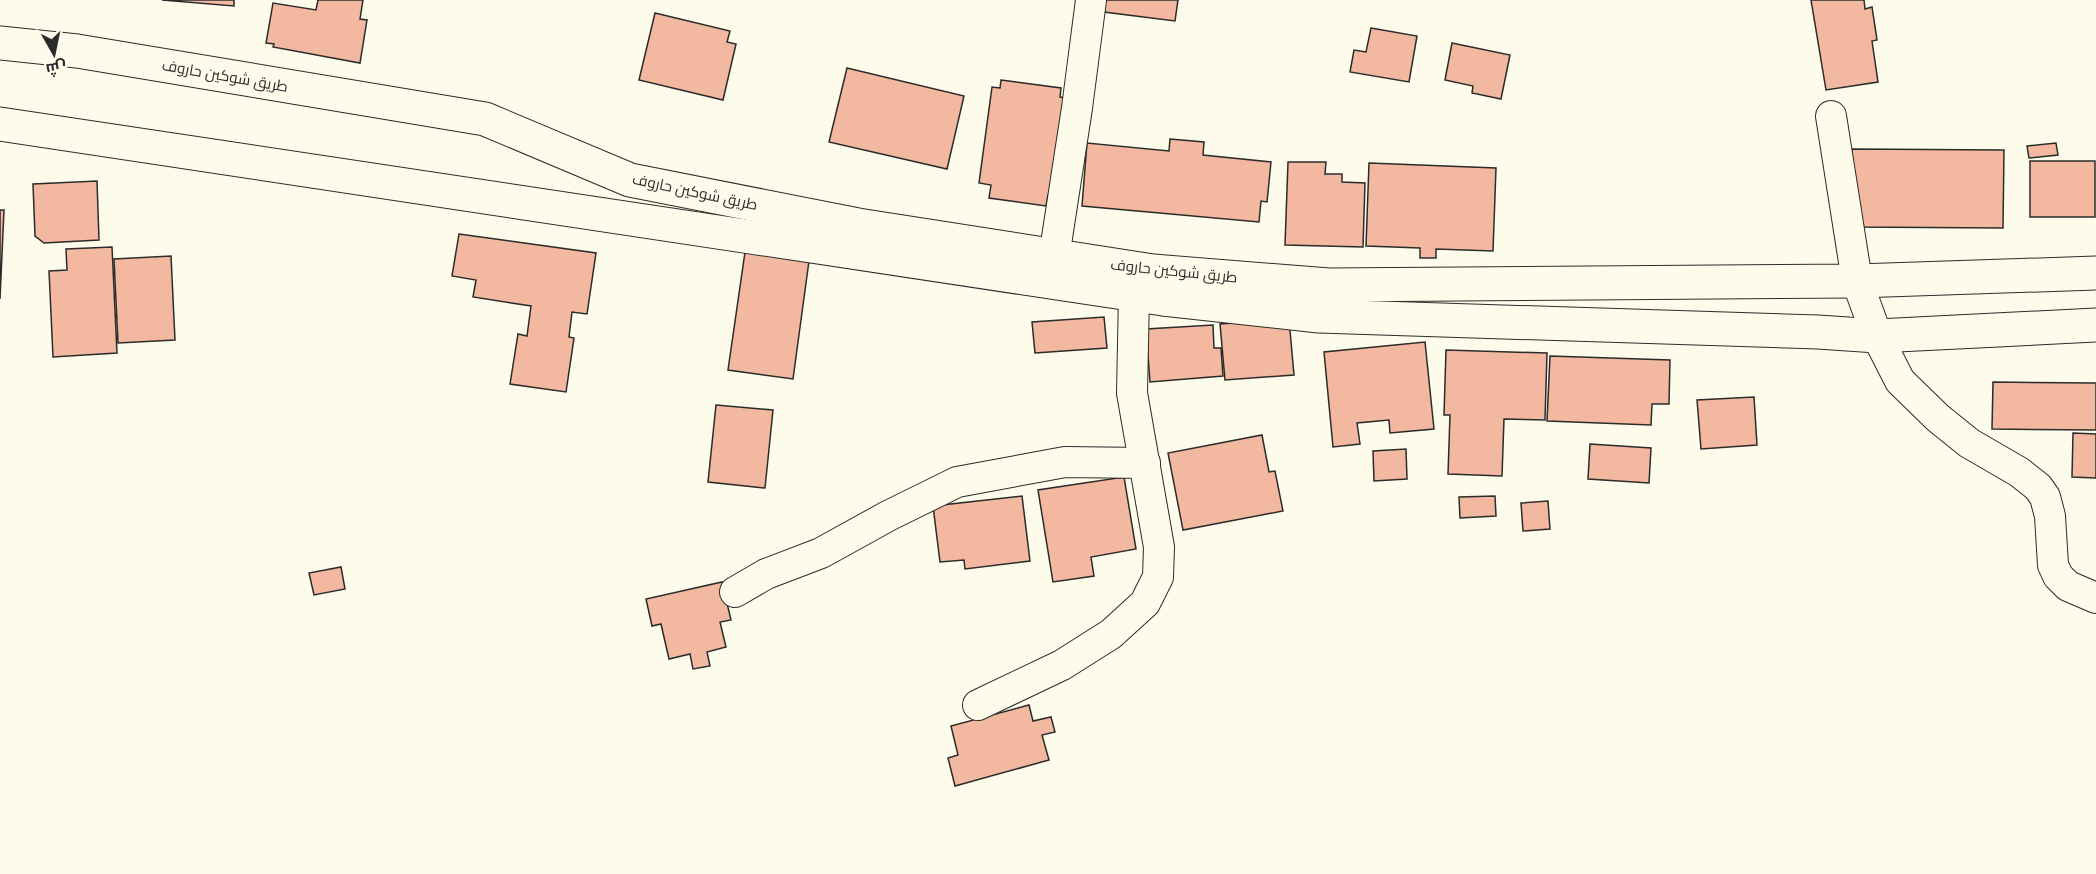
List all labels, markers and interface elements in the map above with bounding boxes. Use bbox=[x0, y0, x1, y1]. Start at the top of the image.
north arrow bbox=[24, 24, 84, 84]
street label: طريق شوكين حاروف bbox=[160, 56, 289, 97]
text: ش bbox=[45, 57, 68, 79]
street label: طريق شوكين حاروف bbox=[630, 170, 759, 215]
street label: طريق شوكين حاروف bbox=[1109, 255, 1238, 288]

